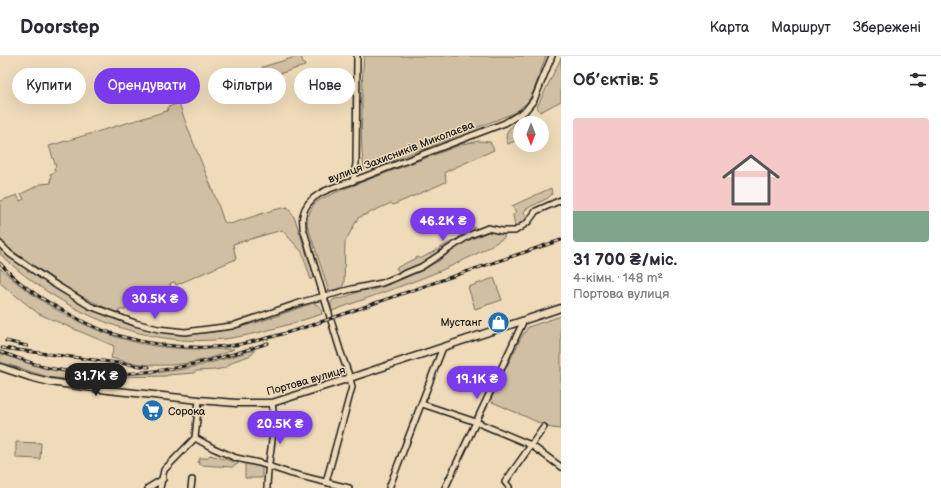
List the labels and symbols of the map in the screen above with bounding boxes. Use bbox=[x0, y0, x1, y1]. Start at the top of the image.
north arrow bbox=[513, 116, 549, 152]
street label: вулиця Захисників Миколаєва bbox=[326, 118, 476, 186]
pin: 46.2K ₴ bbox=[406, 208, 480, 242]
pin: 30.5K ₴ bbox=[118, 286, 192, 320]
shop icon: Мустанг bbox=[485, 309, 511, 335]
place label: Мустанг bbox=[440, 316, 483, 329]
pin: 31.7K ₴ bbox=[59, 363, 133, 397]
street label: Портова вулиця bbox=[265, 364, 347, 398]
pin: 19.1K ₴ bbox=[440, 366, 514, 400]
supermarket icon: Сорока bbox=[140, 398, 166, 424]
place label: Сорока bbox=[168, 405, 206, 418]
pin: 20.5K ₴ bbox=[243, 411, 317, 445]

